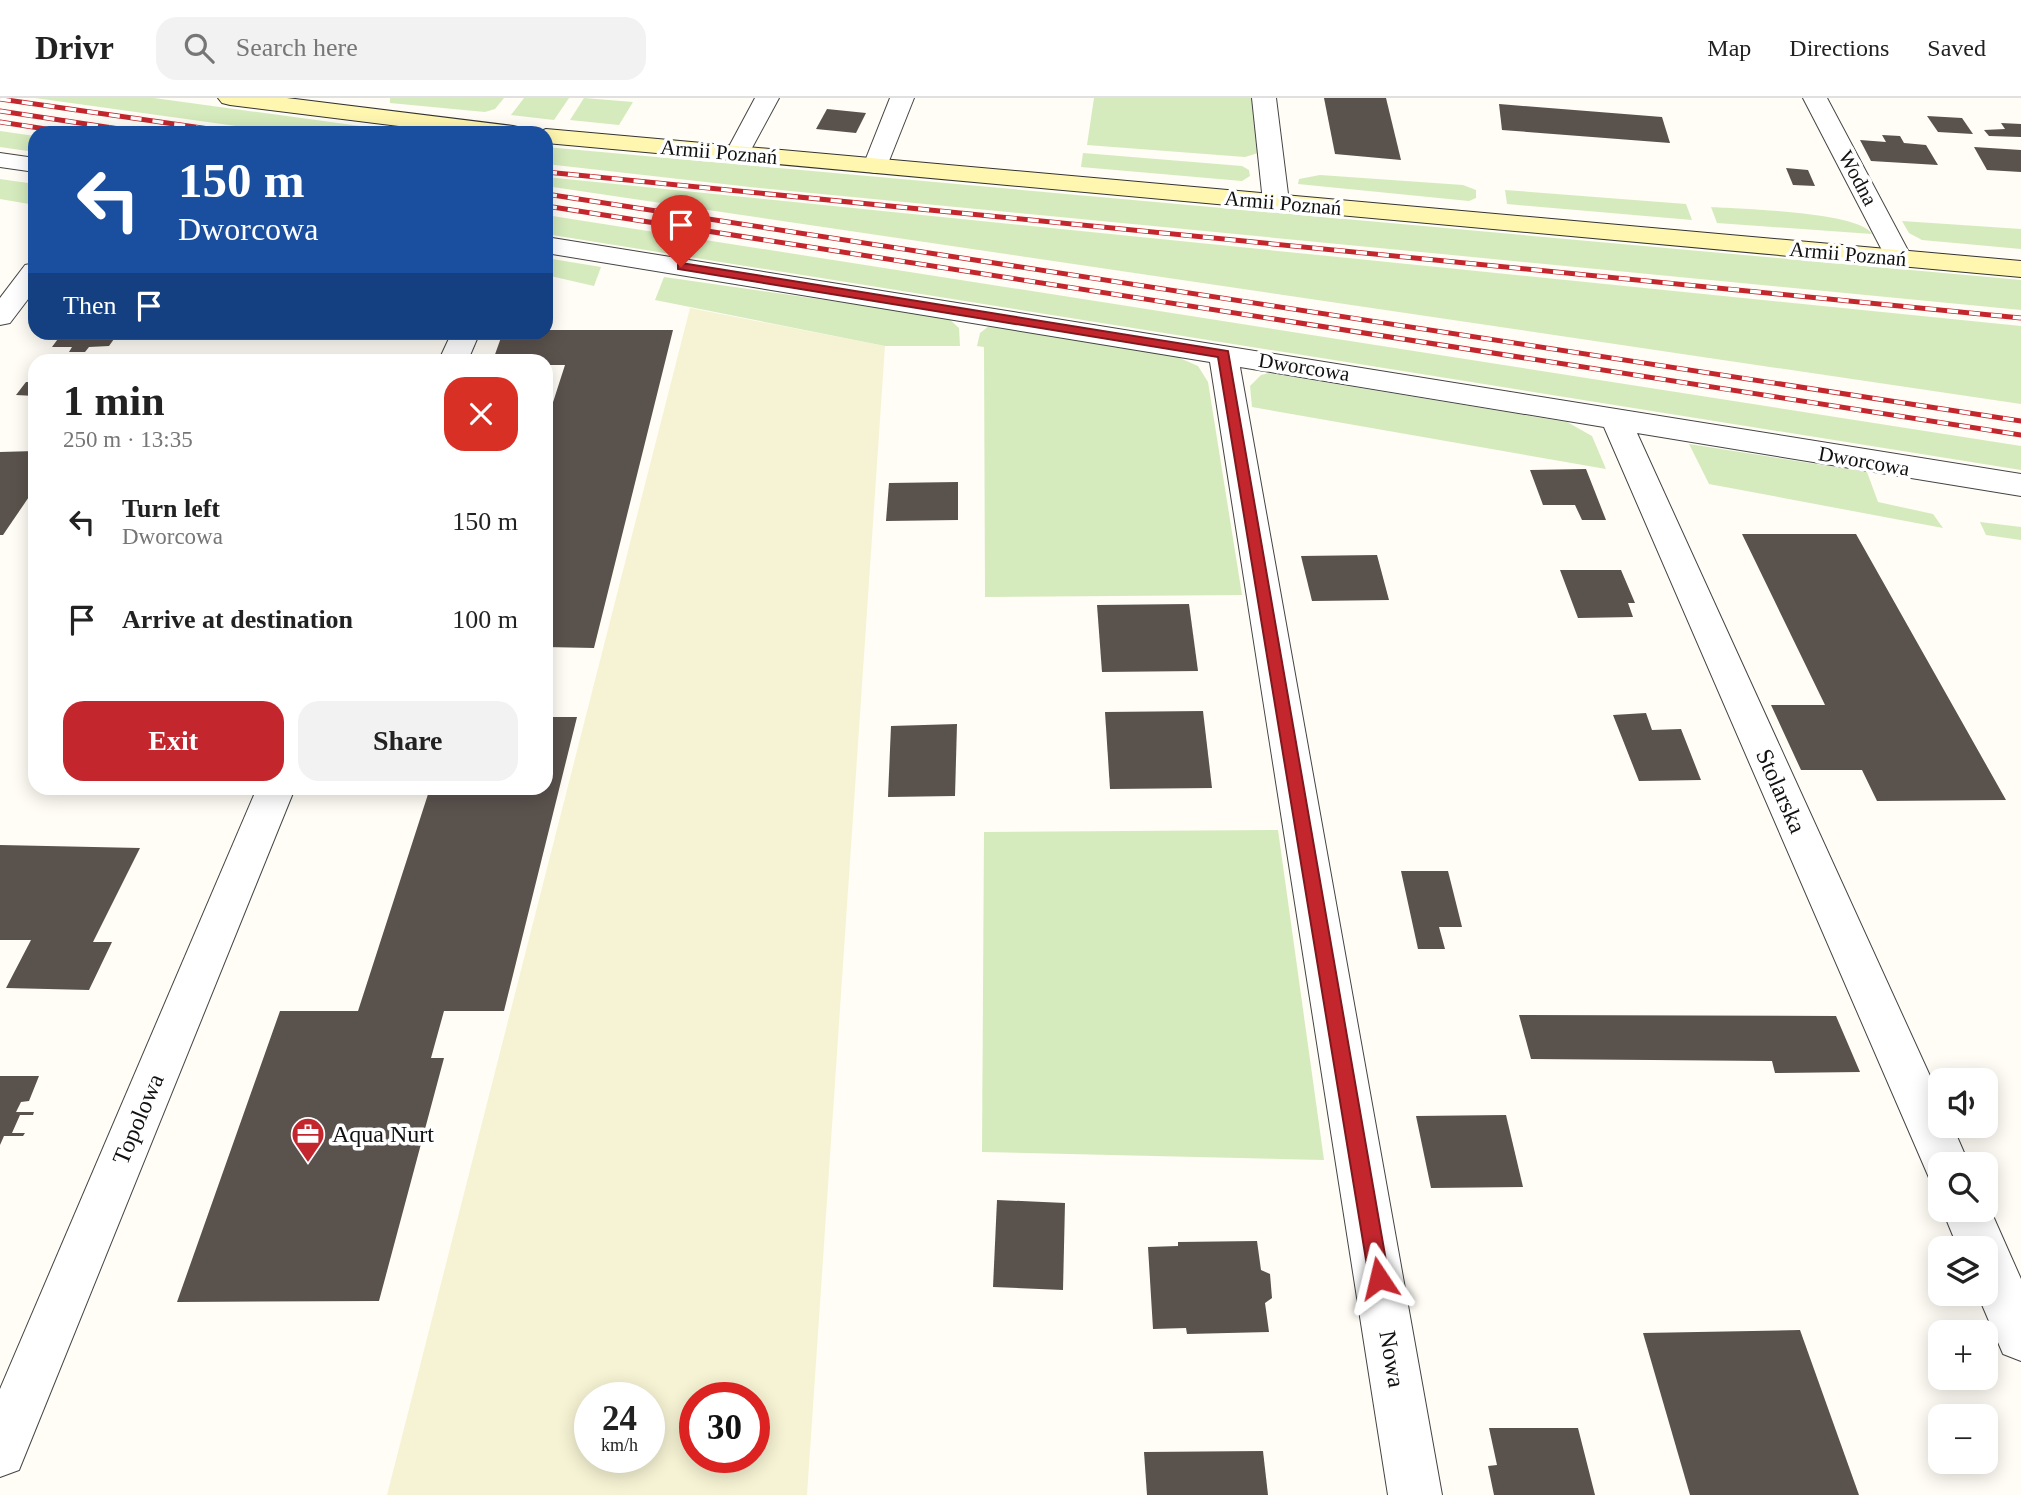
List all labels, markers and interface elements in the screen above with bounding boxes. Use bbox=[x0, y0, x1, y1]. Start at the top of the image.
search box bbox=[156, 17, 646, 80]
icon: search bbox=[180, 29, 218, 67]
text: Drivr bbox=[35, 30, 114, 66]
text: Search here bbox=[236, 33, 358, 62]
text: Map bbox=[1707, 35, 1751, 61]
text: Directions bbox=[1789, 35, 1889, 61]
text: Saved bbox=[1927, 35, 1986, 61]
street label: Armii Poznań bbox=[660, 135, 779, 169]
street label: Wodna bbox=[1834, 146, 1883, 210]
text: 150 m bbox=[178, 153, 305, 208]
icon: left bbox=[63, 154, 154, 245]
street label: Armii Poznań bbox=[1224, 186, 1343, 220]
pin bbox=[651, 195, 711, 267]
icon: arrive bbox=[662, 206, 700, 244]
text: Dworcowa bbox=[178, 211, 318, 247]
street label: Armii Poznań bbox=[1789, 237, 1908, 271]
icon: arrive bbox=[130, 287, 168, 325]
text: Then bbox=[63, 291, 116, 320]
street label: Dworcowa bbox=[1257, 348, 1352, 386]
button: close bbox=[444, 377, 518, 451]
text: 1 min bbox=[63, 378, 165, 424]
text: 250 m · 13:35 bbox=[63, 427, 193, 452]
street label: Dworcowa bbox=[1817, 441, 1912, 481]
text: Turn left bbox=[122, 494, 220, 523]
icon: left bbox=[63, 503, 101, 541]
text: 150 m bbox=[452, 507, 518, 536]
text: Dworcowa bbox=[122, 524, 223, 549]
icon: arrive bbox=[63, 601, 101, 639]
text: Arrive at destination bbox=[122, 605, 353, 634]
text: 100 m bbox=[452, 605, 518, 634]
button: Exit bbox=[63, 701, 284, 781]
button: Share bbox=[298, 701, 518, 781]
street label: Stolarska bbox=[1751, 745, 1811, 837]
map controls bbox=[1928, 1068, 1998, 1474]
button: sound bbox=[1928, 1068, 1998, 1138]
street label: Topolowa bbox=[107, 1070, 169, 1168]
office icon: Aqua Nurt bbox=[289, 1115, 327, 1164]
place label: Aqua Nurt bbox=[332, 1121, 434, 1147]
button: search bbox=[1928, 1152, 1998, 1222]
button: layers bbox=[1928, 1236, 1998, 1306]
position arrow bbox=[1342, 1241, 1416, 1315]
button: + bbox=[1928, 1320, 1998, 1390]
street label: Nowa bbox=[1374, 1329, 1410, 1390]
speed limit sign: 30 bbox=[679, 1382, 770, 1473]
text: 24 bbox=[602, 1399, 637, 1438]
button: − bbox=[1928, 1404, 1998, 1474]
text: km/h bbox=[601, 1435, 638, 1455]

